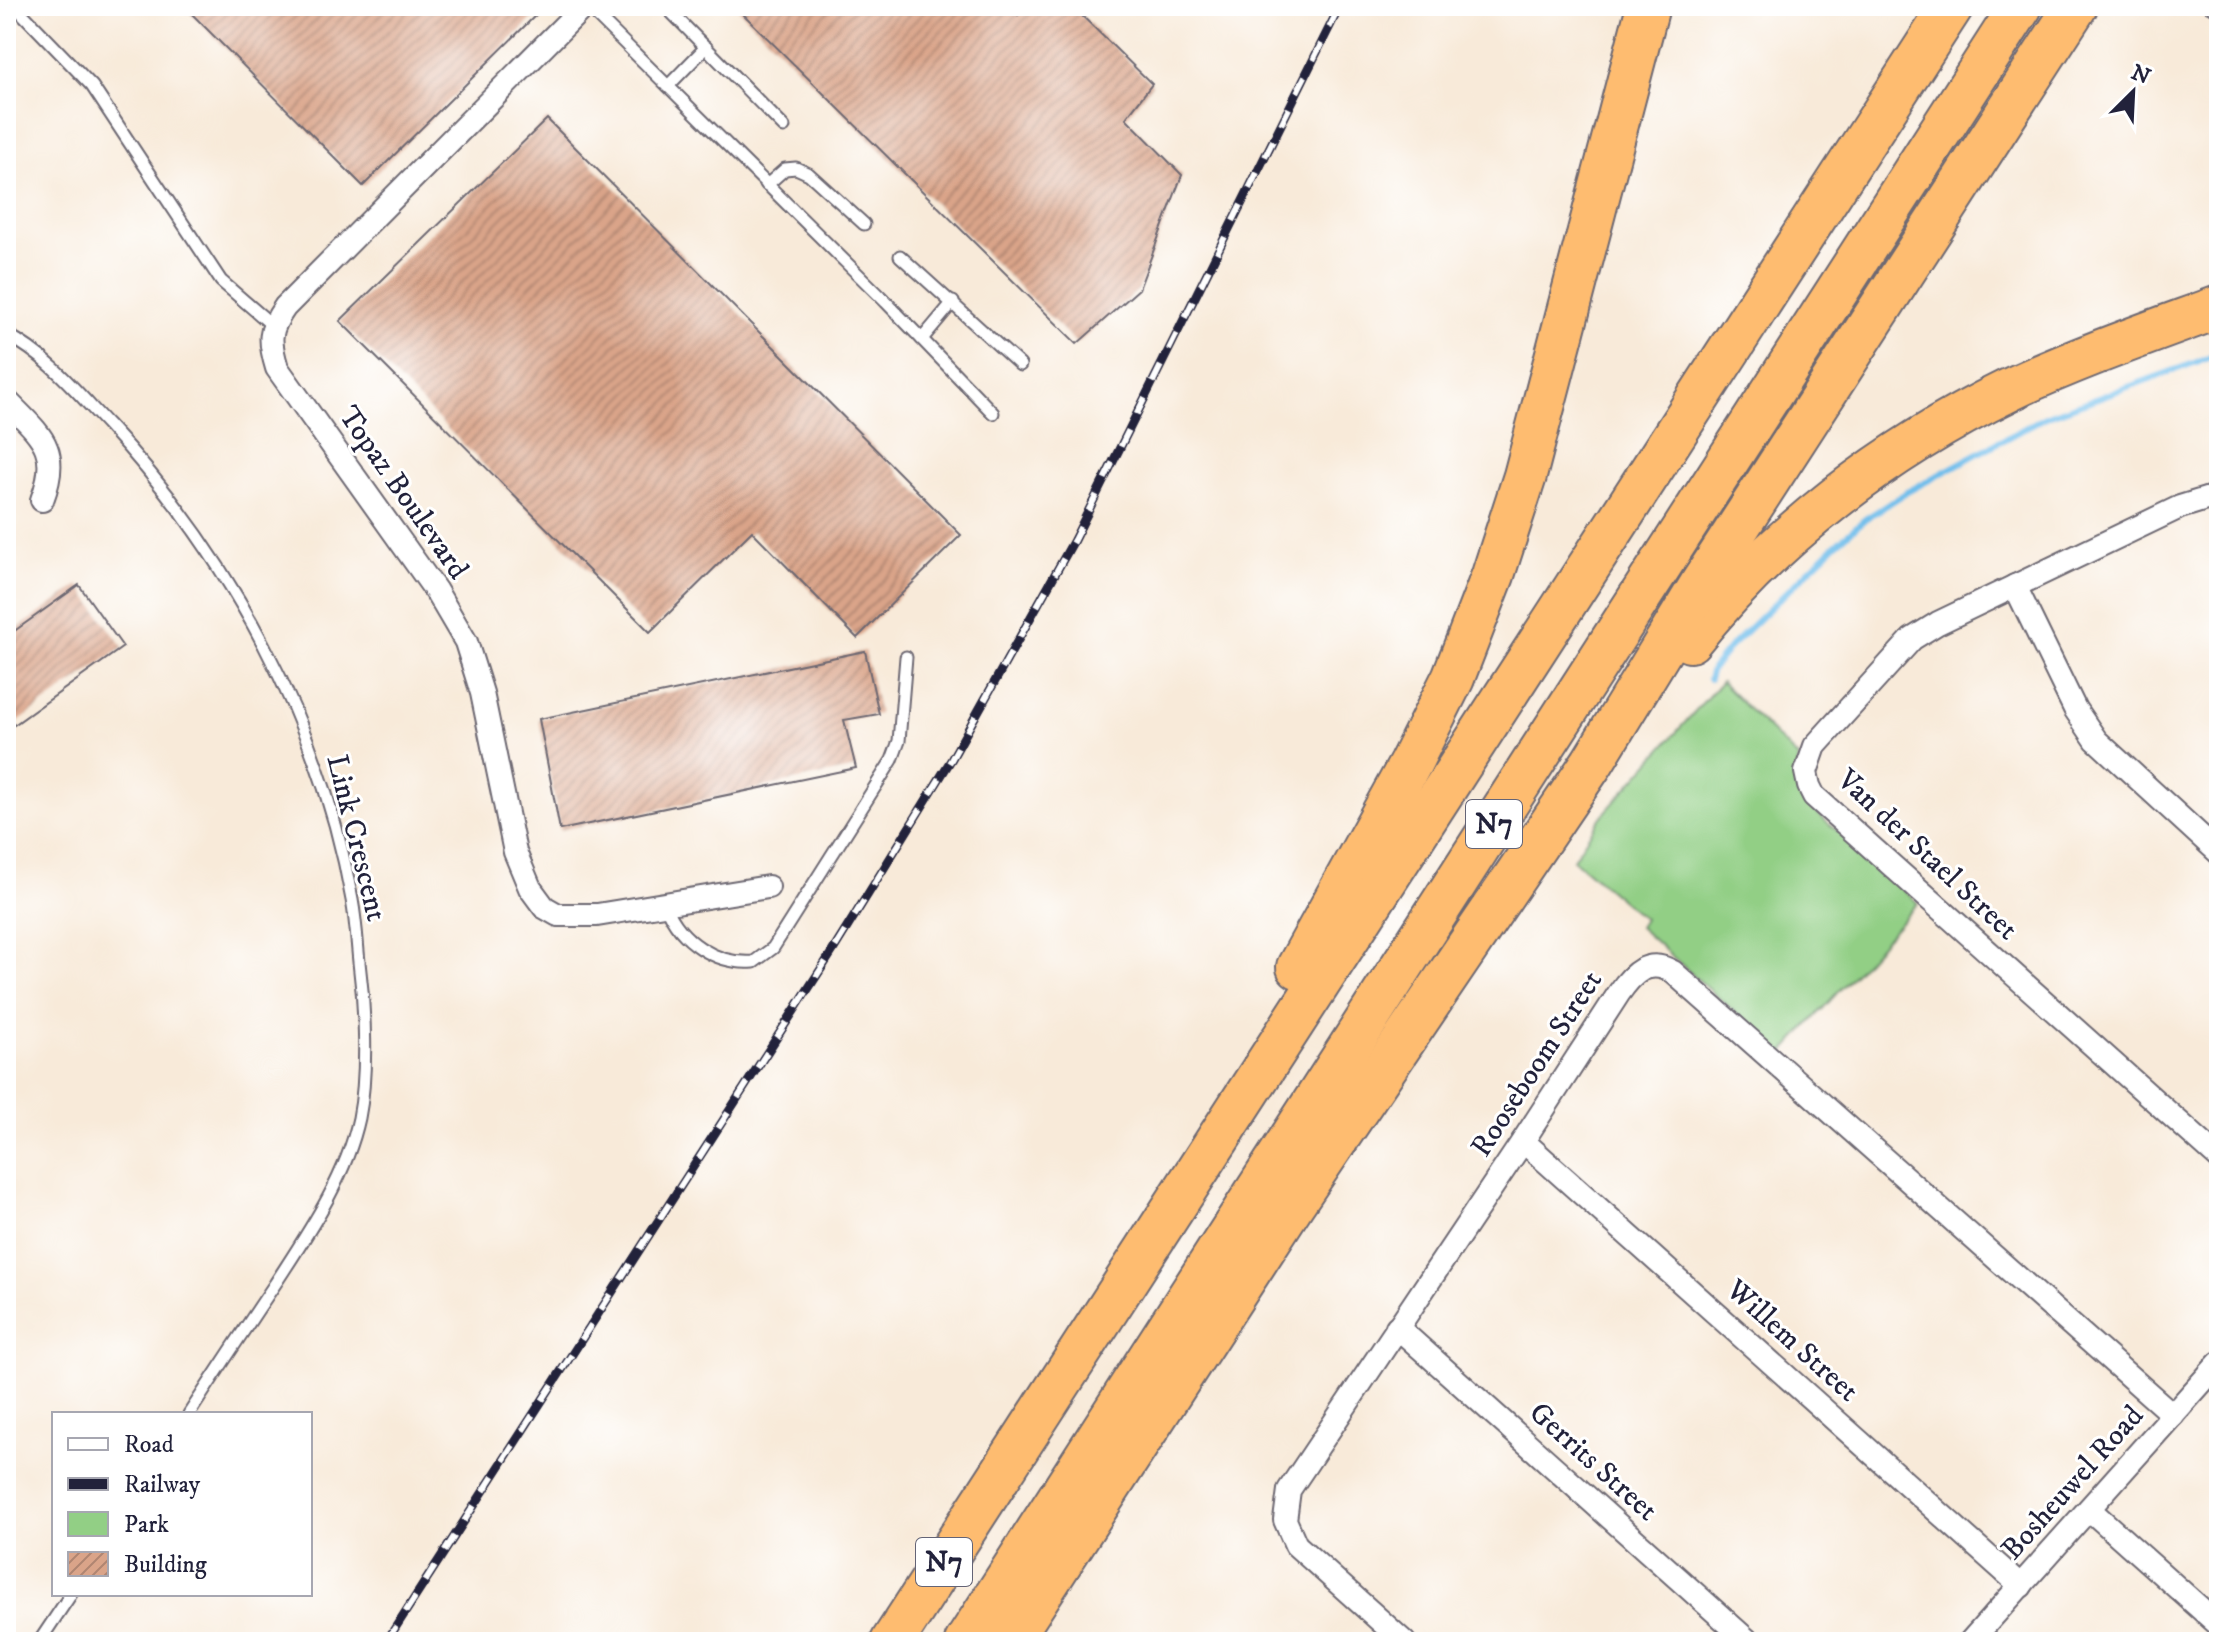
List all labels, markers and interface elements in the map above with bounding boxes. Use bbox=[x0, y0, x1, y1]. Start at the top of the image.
north arrow bbox=[2093, 52, 2173, 132]
text: N bbox=[2127, 59, 2154, 91]
street label: Topaz Boulevard bbox=[330, 399, 476, 587]
street label: Link Crescent bbox=[317, 751, 395, 925]
street label: Van der Stael Street bbox=[1828, 761, 2025, 948]
road number: N7 bbox=[1466, 800, 1522, 848]
street label: Rooseboom Street bbox=[1463, 964, 1611, 1164]
street label: Willem Street bbox=[1717, 1271, 1866, 1410]
street label: Gerrits Street bbox=[1521, 1395, 1665, 1529]
street label: Bosheuwel Road bbox=[1994, 1398, 2152, 1568]
legend bbox=[52, 1412, 312, 1596]
text: Road bbox=[124, 1430, 174, 1460]
text: Railway bbox=[124, 1470, 201, 1500]
text: Park bbox=[124, 1510, 169, 1540]
road number: N7 bbox=[916, 1538, 972, 1586]
text: Building bbox=[124, 1550, 207, 1580]

